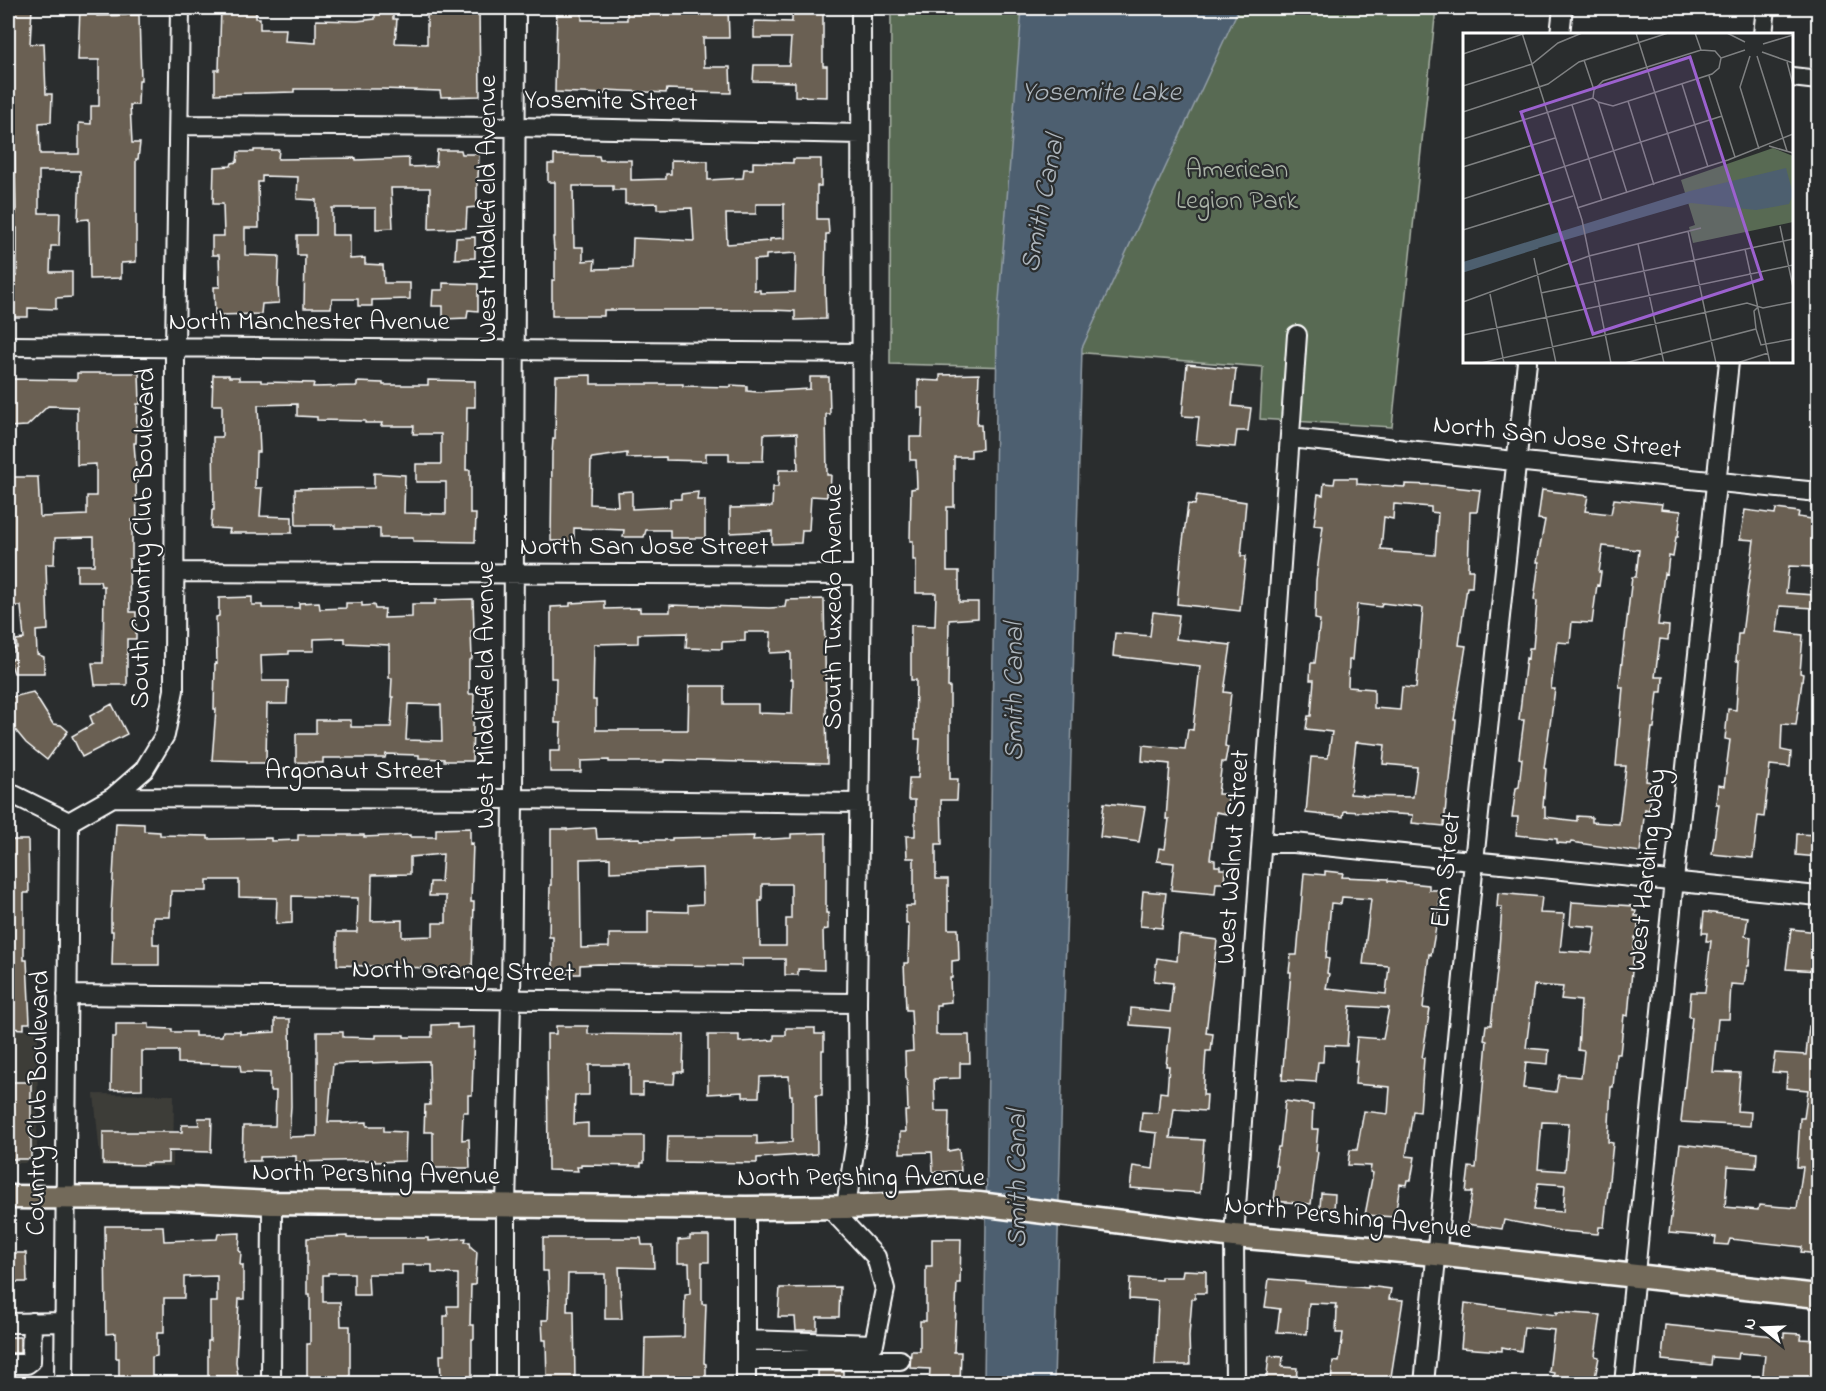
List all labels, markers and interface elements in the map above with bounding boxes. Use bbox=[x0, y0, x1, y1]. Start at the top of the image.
inset map bbox=[1463, 33, 1793, 363]
water label: Yosemite Lake bbox=[1021, 73, 1182, 114]
street label: West Middlefield Avenue bbox=[469, 74, 508, 343]
street label: Yosemite Street bbox=[524, 81, 698, 123]
water label: Smith Canal bbox=[1011, 129, 1078, 276]
park label: American Legion Park bbox=[1176, 151, 1298, 221]
street label: North Manchester Avenue bbox=[168, 303, 451, 342]
street label: South Country Club Boulevard bbox=[122, 367, 166, 709]
street label: North San Jose Street bbox=[1431, 406, 1683, 470]
street label: South Tuxedo Avenue bbox=[815, 483, 854, 730]
street label: North San Jose Street bbox=[519, 528, 769, 567]
street label: West Middlefield Avenue bbox=[467, 560, 506, 829]
water label: Smith Canal bbox=[995, 619, 1036, 761]
street label: West Walnut Street bbox=[1207, 748, 1261, 966]
street label: Argonaut Street bbox=[265, 752, 443, 791]
street label: West Harding Way bbox=[1618, 767, 1678, 973]
street label: Elm Street bbox=[1422, 810, 1472, 930]
street label: North Orange Street bbox=[352, 951, 574, 993]
street label: Country Club Boulevard bbox=[17, 970, 61, 1236]
water label: Smith Canal bbox=[998, 1106, 1039, 1248]
street label: North Pershing Avenue bbox=[252, 1153, 501, 1197]
street label: North Pershing Avenue bbox=[737, 1159, 986, 1198]
street label: North Pershing Avenue bbox=[1223, 1186, 1474, 1250]
north arrow bbox=[1733, 1298, 1793, 1358]
text: N bbox=[1738, 1315, 1764, 1333]

